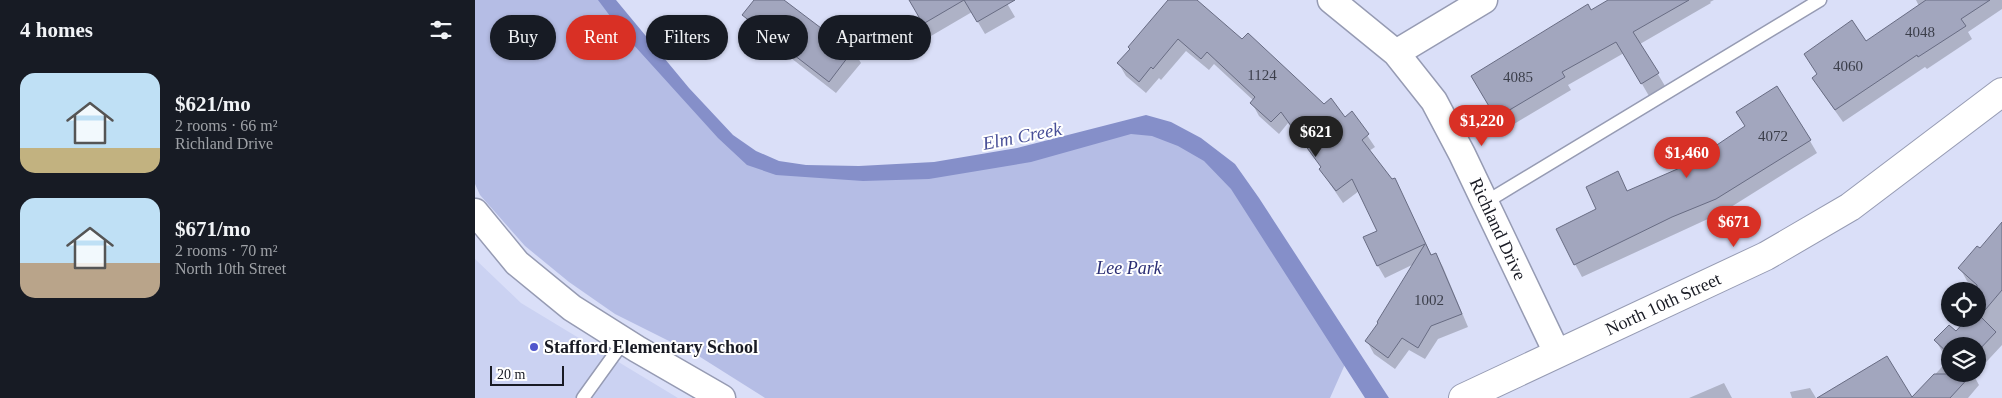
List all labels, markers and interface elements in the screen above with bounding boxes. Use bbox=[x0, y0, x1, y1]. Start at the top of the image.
chip: Buy bbox=[490, 15, 556, 60]
chip: Rent bbox=[566, 15, 636, 60]
chip: Filters bbox=[646, 15, 728, 60]
chip: New bbox=[738, 15, 808, 60]
chip: Apartment bbox=[818, 15, 931, 60]
icon: filters bbox=[427, 16, 455, 44]
text: 4 homes bbox=[20, 18, 93, 42]
house number: 4048 bbox=[1905, 24, 1935, 40]
house number: 4060 bbox=[1833, 58, 1863, 74]
house number: 1124 bbox=[1247, 67, 1277, 83]
house number: 4085 bbox=[1503, 69, 1533, 85]
text: $621/mo bbox=[175, 92, 251, 116]
icon: home bbox=[60, 93, 120, 153]
pin: $1,220 bbox=[1441, 104, 1523, 147]
text: $1,220 bbox=[1460, 112, 1504, 129]
pin: $621 bbox=[1286, 116, 1346, 158]
text: 2 rooms · 66 m² bbox=[175, 117, 278, 134]
water label: Elm Creek bbox=[980, 118, 1064, 154]
text: $621 bbox=[1300, 123, 1332, 140]
house number: 4072 bbox=[1758, 128, 1788, 144]
text: Richland Drive bbox=[175, 135, 273, 152]
pin: $1,460 bbox=[1646, 136, 1728, 179]
text: $1,460 bbox=[1665, 144, 1709, 161]
street label: Richland Drive bbox=[1466, 175, 1530, 283]
pin: $671 bbox=[1704, 206, 1764, 248]
text: $671 bbox=[1718, 213, 1750, 230]
text: $671/mo bbox=[175, 217, 251, 241]
icon: home bbox=[60, 218, 120, 278]
text: 2 rooms · 70 m² bbox=[175, 242, 278, 259]
park label: Lee Park bbox=[1095, 258, 1163, 278]
text: North 10th Street bbox=[175, 260, 286, 277]
street label: North 10th Street bbox=[1602, 269, 1724, 339]
map controls bbox=[1941, 282, 1986, 382]
button: locate bbox=[1941, 282, 1986, 327]
house number: 1002 bbox=[1414, 292, 1444, 308]
place label: Stafford Elementary School bbox=[544, 337, 758, 357]
button: layers bbox=[1941, 337, 1986, 382]
marker: Stafford Elementary School bbox=[528, 341, 540, 353]
scale bar bbox=[490, 363, 564, 386]
text: 20 m bbox=[497, 367, 525, 382]

